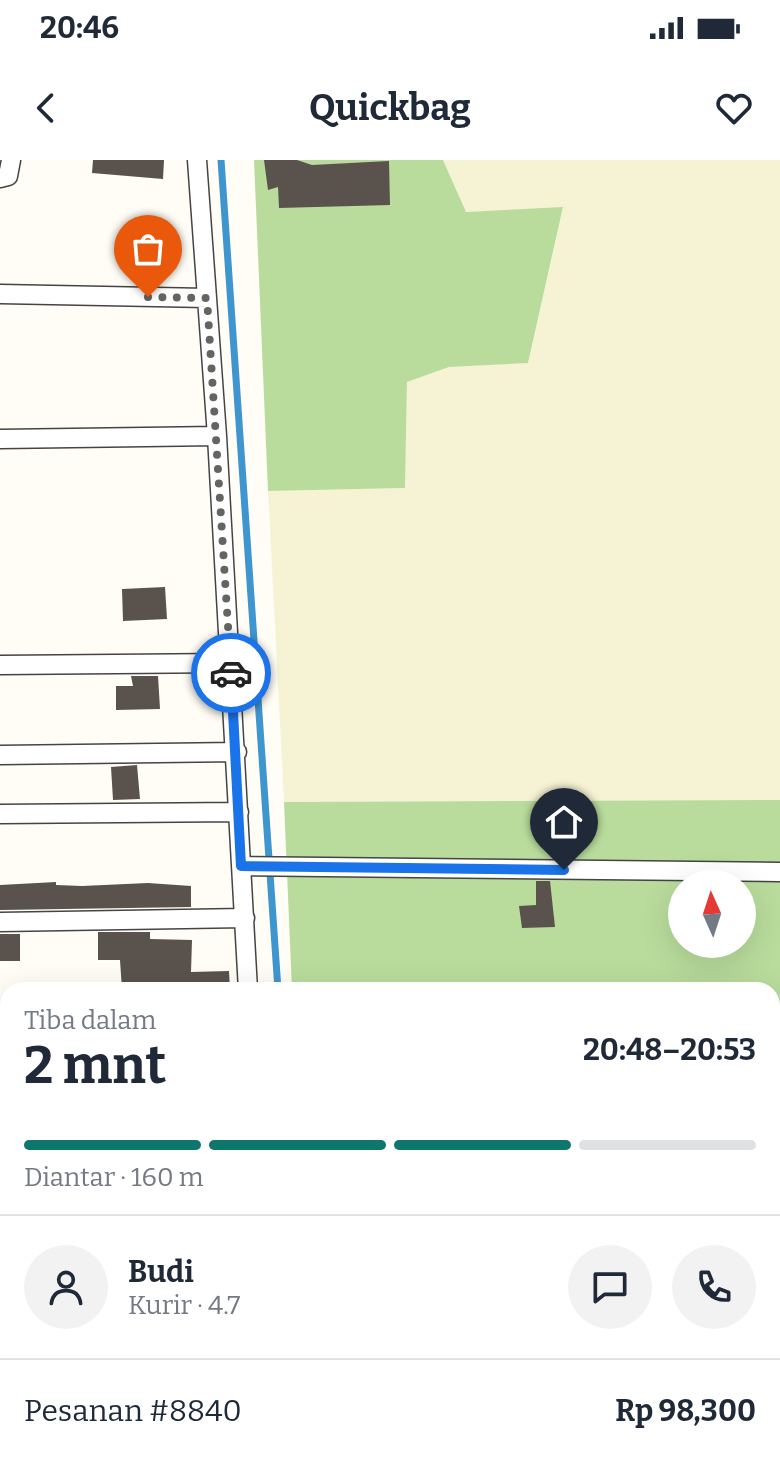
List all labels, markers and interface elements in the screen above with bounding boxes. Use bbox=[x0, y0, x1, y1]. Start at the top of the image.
text: 20:46 bbox=[40, 10, 119, 46]
icon: back bbox=[24, 86, 68, 130]
text: Quickbag bbox=[309, 86, 471, 130]
icon: heart bbox=[712, 86, 756, 130]
pin bbox=[114, 215, 182, 297]
icon: bag bbox=[126, 227, 170, 271]
courier bbox=[191, 633, 271, 713]
icon: car bbox=[209, 651, 253, 695]
pin bbox=[530, 788, 598, 870]
icon: home bbox=[542, 800, 586, 844]
north arrow bbox=[668, 870, 756, 958]
map controls bbox=[668, 870, 756, 958]
text: Tiba dalam bbox=[24, 1005, 156, 1036]
text: 20:48–20:53 bbox=[583, 1032, 756, 1068]
text: 2 mnt bbox=[24, 1034, 166, 1097]
text: Diantar · 160 m bbox=[24, 1162, 204, 1193]
button: person bbox=[24, 1245, 108, 1329]
button: chat bbox=[568, 1245, 652, 1329]
button: phone bbox=[672, 1245, 756, 1329]
text: Budi bbox=[128, 1254, 194, 1290]
text: Kurir · 4.7 bbox=[128, 1290, 240, 1321]
text: Pesanan #8840 bbox=[24, 1393, 242, 1429]
text: Rp 98,300 bbox=[615, 1393, 756, 1429]

